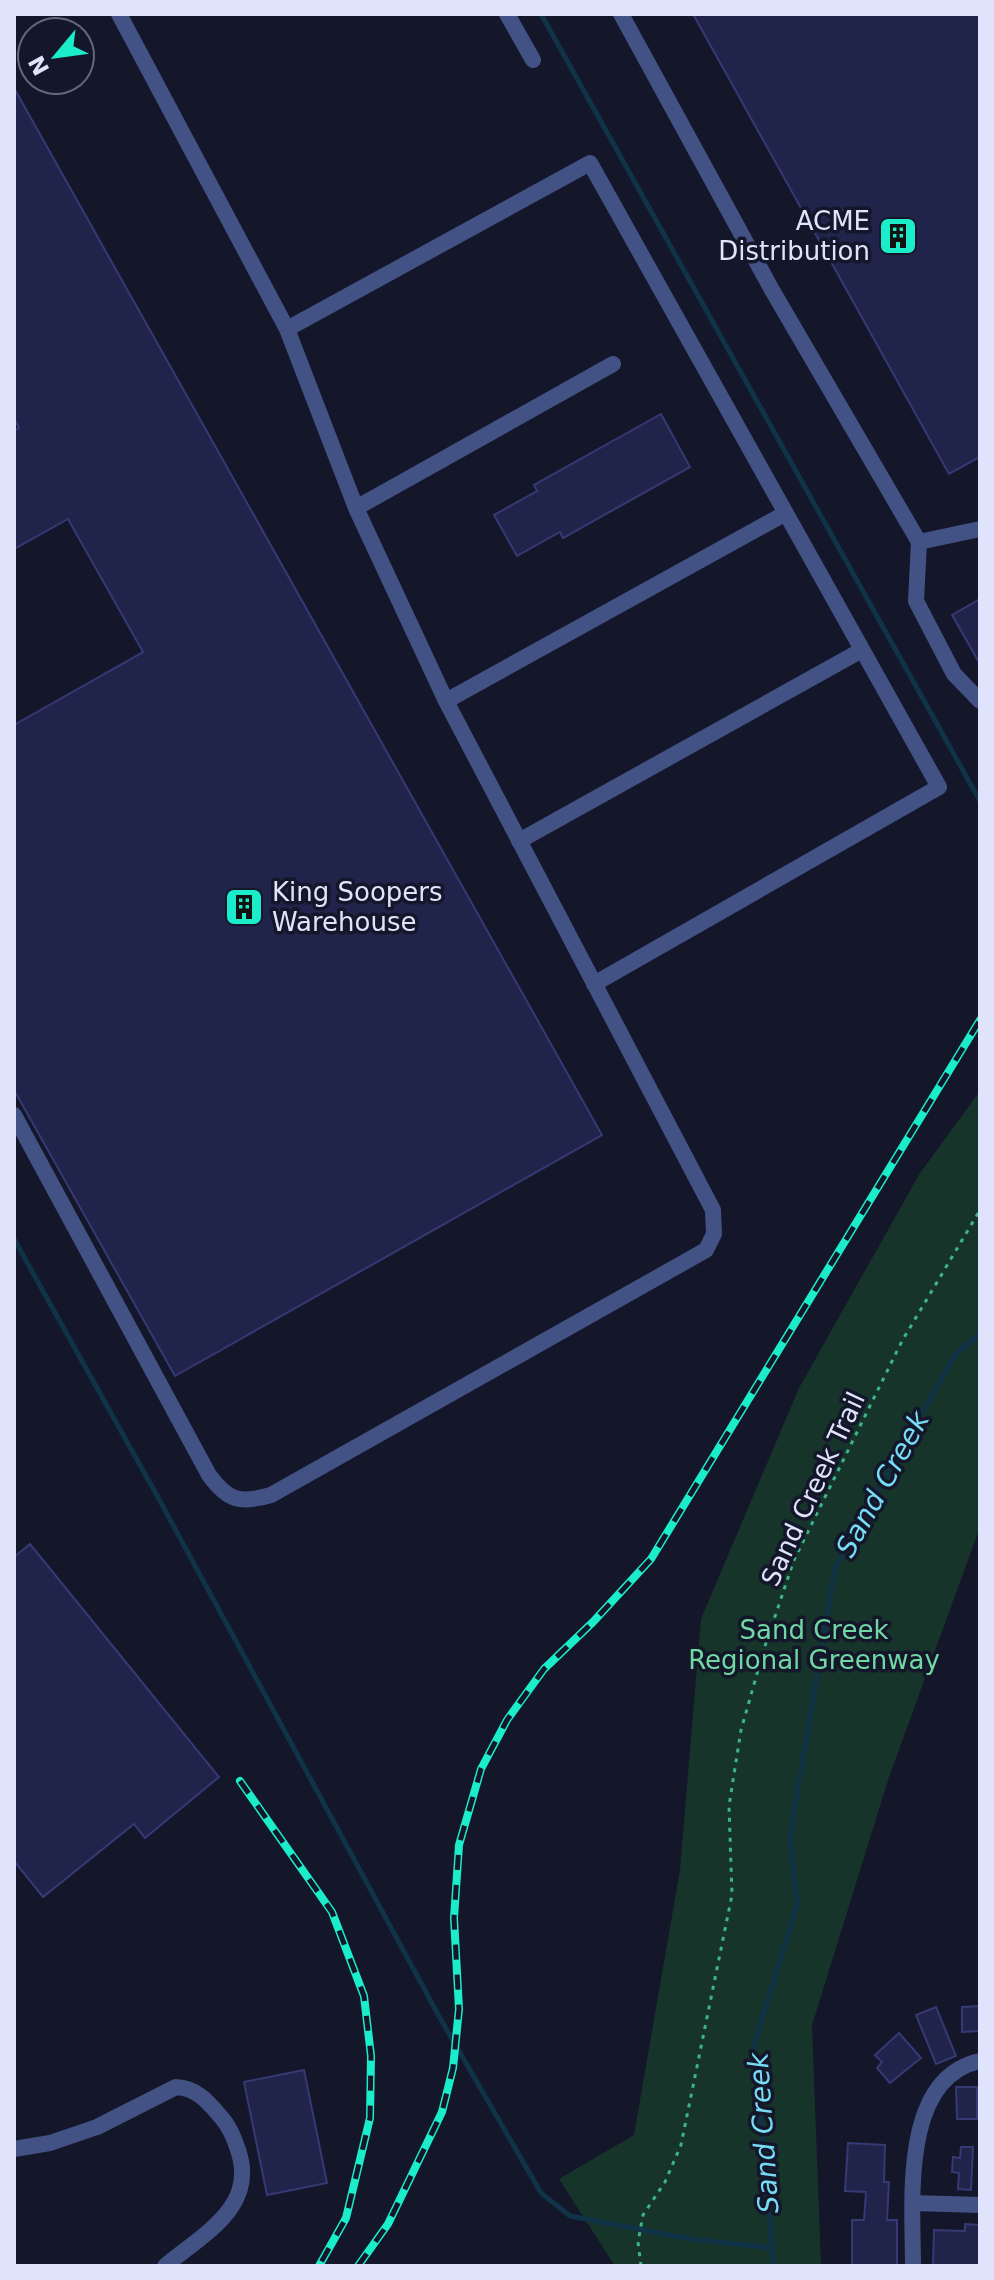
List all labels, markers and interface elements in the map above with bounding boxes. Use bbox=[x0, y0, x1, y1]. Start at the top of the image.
north arrow bbox=[16, 16, 96, 96]
text: N bbox=[24, 51, 54, 80]
place label: ACME Distribution bbox=[718, 206, 870, 266]
building icon: ACME Distribution bbox=[877, 215, 919, 257]
place label: King Soopers Warehouse bbox=[272, 877, 443, 937]
building icon: King Soopers Warehouse bbox=[223, 886, 265, 928]
street label: Sand Creek Trail bbox=[755, 1387, 871, 1591]
water label: Sand Creek bbox=[829, 1404, 937, 1563]
park label: Sand Creek Regional Greenway bbox=[688, 1615, 940, 1675]
water label: Sand Creek bbox=[741, 2050, 786, 2214]

